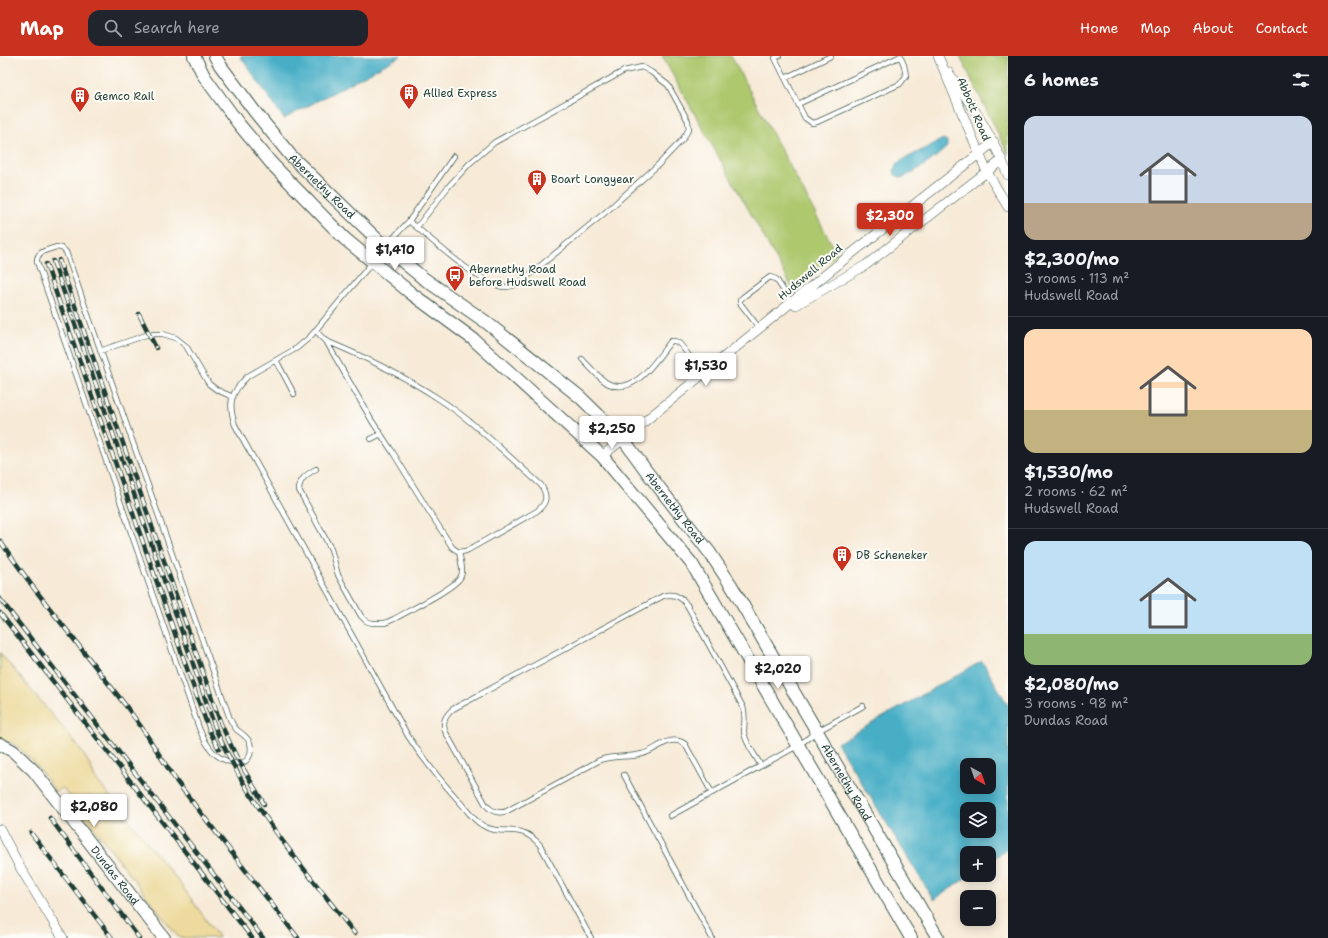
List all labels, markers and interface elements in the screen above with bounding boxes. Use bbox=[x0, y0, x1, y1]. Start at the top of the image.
search box bbox=[88, 10, 368, 46]
text: Map bbox=[20, 16, 64, 41]
icon: search bbox=[102, 17, 124, 39]
text: Search here bbox=[134, 18, 220, 38]
text: Home bbox=[1080, 19, 1119, 37]
text: Map bbox=[1141, 19, 1171, 37]
text: About bbox=[1193, 19, 1234, 37]
text: Contact bbox=[1256, 19, 1308, 37]
text: 6 homes bbox=[1024, 69, 1099, 91]
icon: filters bbox=[1290, 69, 1312, 91]
street label: Abbott Road bbox=[953, 75, 994, 144]
building icon: Allied Express bbox=[398, 82, 420, 110]
building icon: Gemco Rail bbox=[69, 85, 91, 113]
place label: Allied Express bbox=[423, 86, 497, 101]
place label: Gemco Rail bbox=[94, 89, 155, 104]
icon: home bbox=[1132, 142, 1204, 214]
street label: Abernethy Road bbox=[285, 151, 358, 222]
building icon: Boart Longyear bbox=[526, 168, 548, 196]
place label: Boart Longyear bbox=[551, 172, 634, 187]
pin: $2,300 bbox=[857, 203, 923, 237]
text: $2,300 bbox=[866, 207, 914, 224]
pin: $1,410 bbox=[362, 237, 428, 271]
text: $1,410 bbox=[375, 241, 415, 258]
street label: Hudswell Road bbox=[775, 241, 846, 304]
text: $2,300/mo bbox=[1024, 248, 1119, 270]
place label: Abernethy Road before Hudswell Road bbox=[469, 262, 586, 290]
bus stop icon: Abernethy Road before Hudswell Road bbox=[444, 264, 466, 292]
text: 3 rooms · 113 m² bbox=[1024, 270, 1129, 287]
text: Hudswell Road bbox=[1024, 287, 1119, 304]
pin: $1,530 bbox=[673, 353, 739, 387]
icon: home bbox=[1132, 355, 1204, 427]
text: $1,530 bbox=[684, 357, 728, 374]
pin: $2,250 bbox=[579, 416, 645, 450]
text: $2,250 bbox=[588, 420, 636, 437]
text: $1,530/mo bbox=[1024, 461, 1113, 483]
street label: Abernethy Road bbox=[642, 469, 707, 547]
text: 2 rooms · 62 m² bbox=[1024, 483, 1128, 500]
text: Hudswell Road bbox=[1024, 500, 1119, 517]
building icon: DB Scheneker bbox=[831, 544, 853, 572]
place label: DB Scheneker bbox=[856, 548, 928, 563]
icon: home bbox=[1132, 567, 1204, 639]
pin: $2,020 bbox=[745, 656, 811, 690]
text: $2,020 bbox=[754, 660, 802, 677]
text: $2,080/mo bbox=[1024, 673, 1119, 695]
text: 3 rooms · 98 m² bbox=[1024, 695, 1128, 712]
text: Dundas Road bbox=[1024, 712, 1108, 729]
street label: Abernethy Road bbox=[818, 741, 875, 824]
north arrow bbox=[960, 758, 996, 794]
map controls bbox=[960, 758, 996, 926]
pin: $2,080 bbox=[61, 794, 127, 828]
text: $2,080 bbox=[70, 798, 118, 815]
button: layers bbox=[960, 802, 996, 838]
street label: Dundas Road bbox=[87, 843, 143, 908]
button: + bbox=[960, 846, 996, 882]
button: − bbox=[960, 890, 996, 926]

